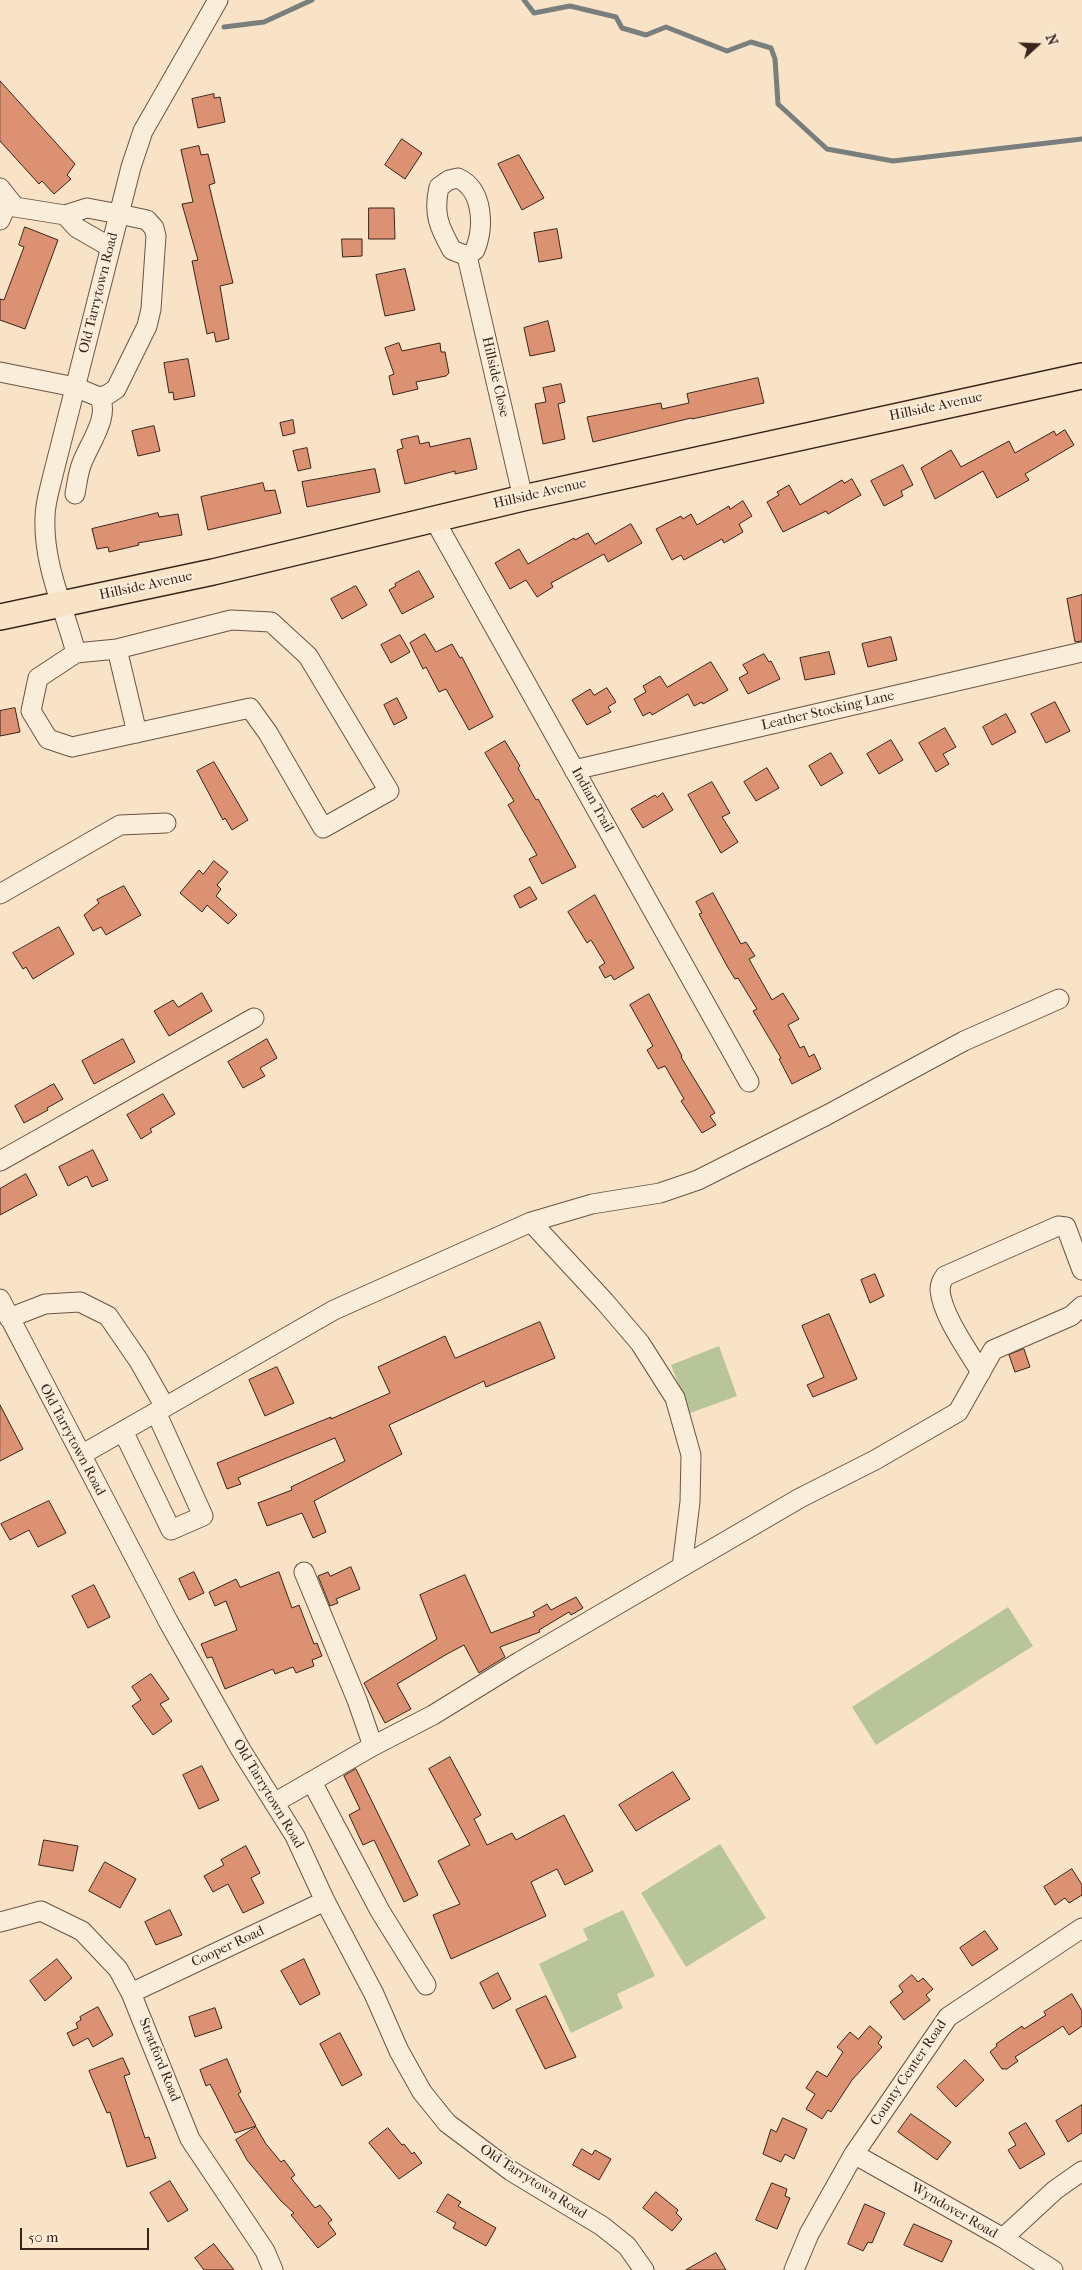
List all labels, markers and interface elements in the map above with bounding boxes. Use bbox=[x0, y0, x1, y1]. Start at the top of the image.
north arrow bbox=[1012, 20, 1062, 70]
text: N bbox=[1042, 32, 1061, 48]
street label: Old Tarrytown Road bbox=[76, 231, 122, 355]
street label: Hillside Close bbox=[478, 335, 512, 419]
street label: Hillside Avenue bbox=[888, 389, 984, 425]
street label: Hillside Avenue bbox=[492, 475, 588, 513]
street label: Hillside Avenue bbox=[98, 568, 194, 604]
street label: Leather Stocking Lane bbox=[760, 688, 896, 734]
street label: Indian Trail bbox=[567, 765, 617, 835]
street label: Old Tarrytown Road bbox=[35, 1381, 109, 1499]
street label: Old Tarrytown Road bbox=[229, 1736, 307, 1852]
street label: Cooper Road bbox=[189, 1923, 267, 1971]
street label: Stratford Road bbox=[135, 2016, 183, 2104]
street label: County Center Road bbox=[867, 2017, 951, 2129]
street label: Old Tarrytown Road bbox=[476, 2141, 590, 2223]
street label: Wyndover Road bbox=[908, 2179, 1000, 2243]
scale bar bbox=[22, 2218, 151, 2250]
text: 50 m bbox=[28, 2228, 58, 2246]

